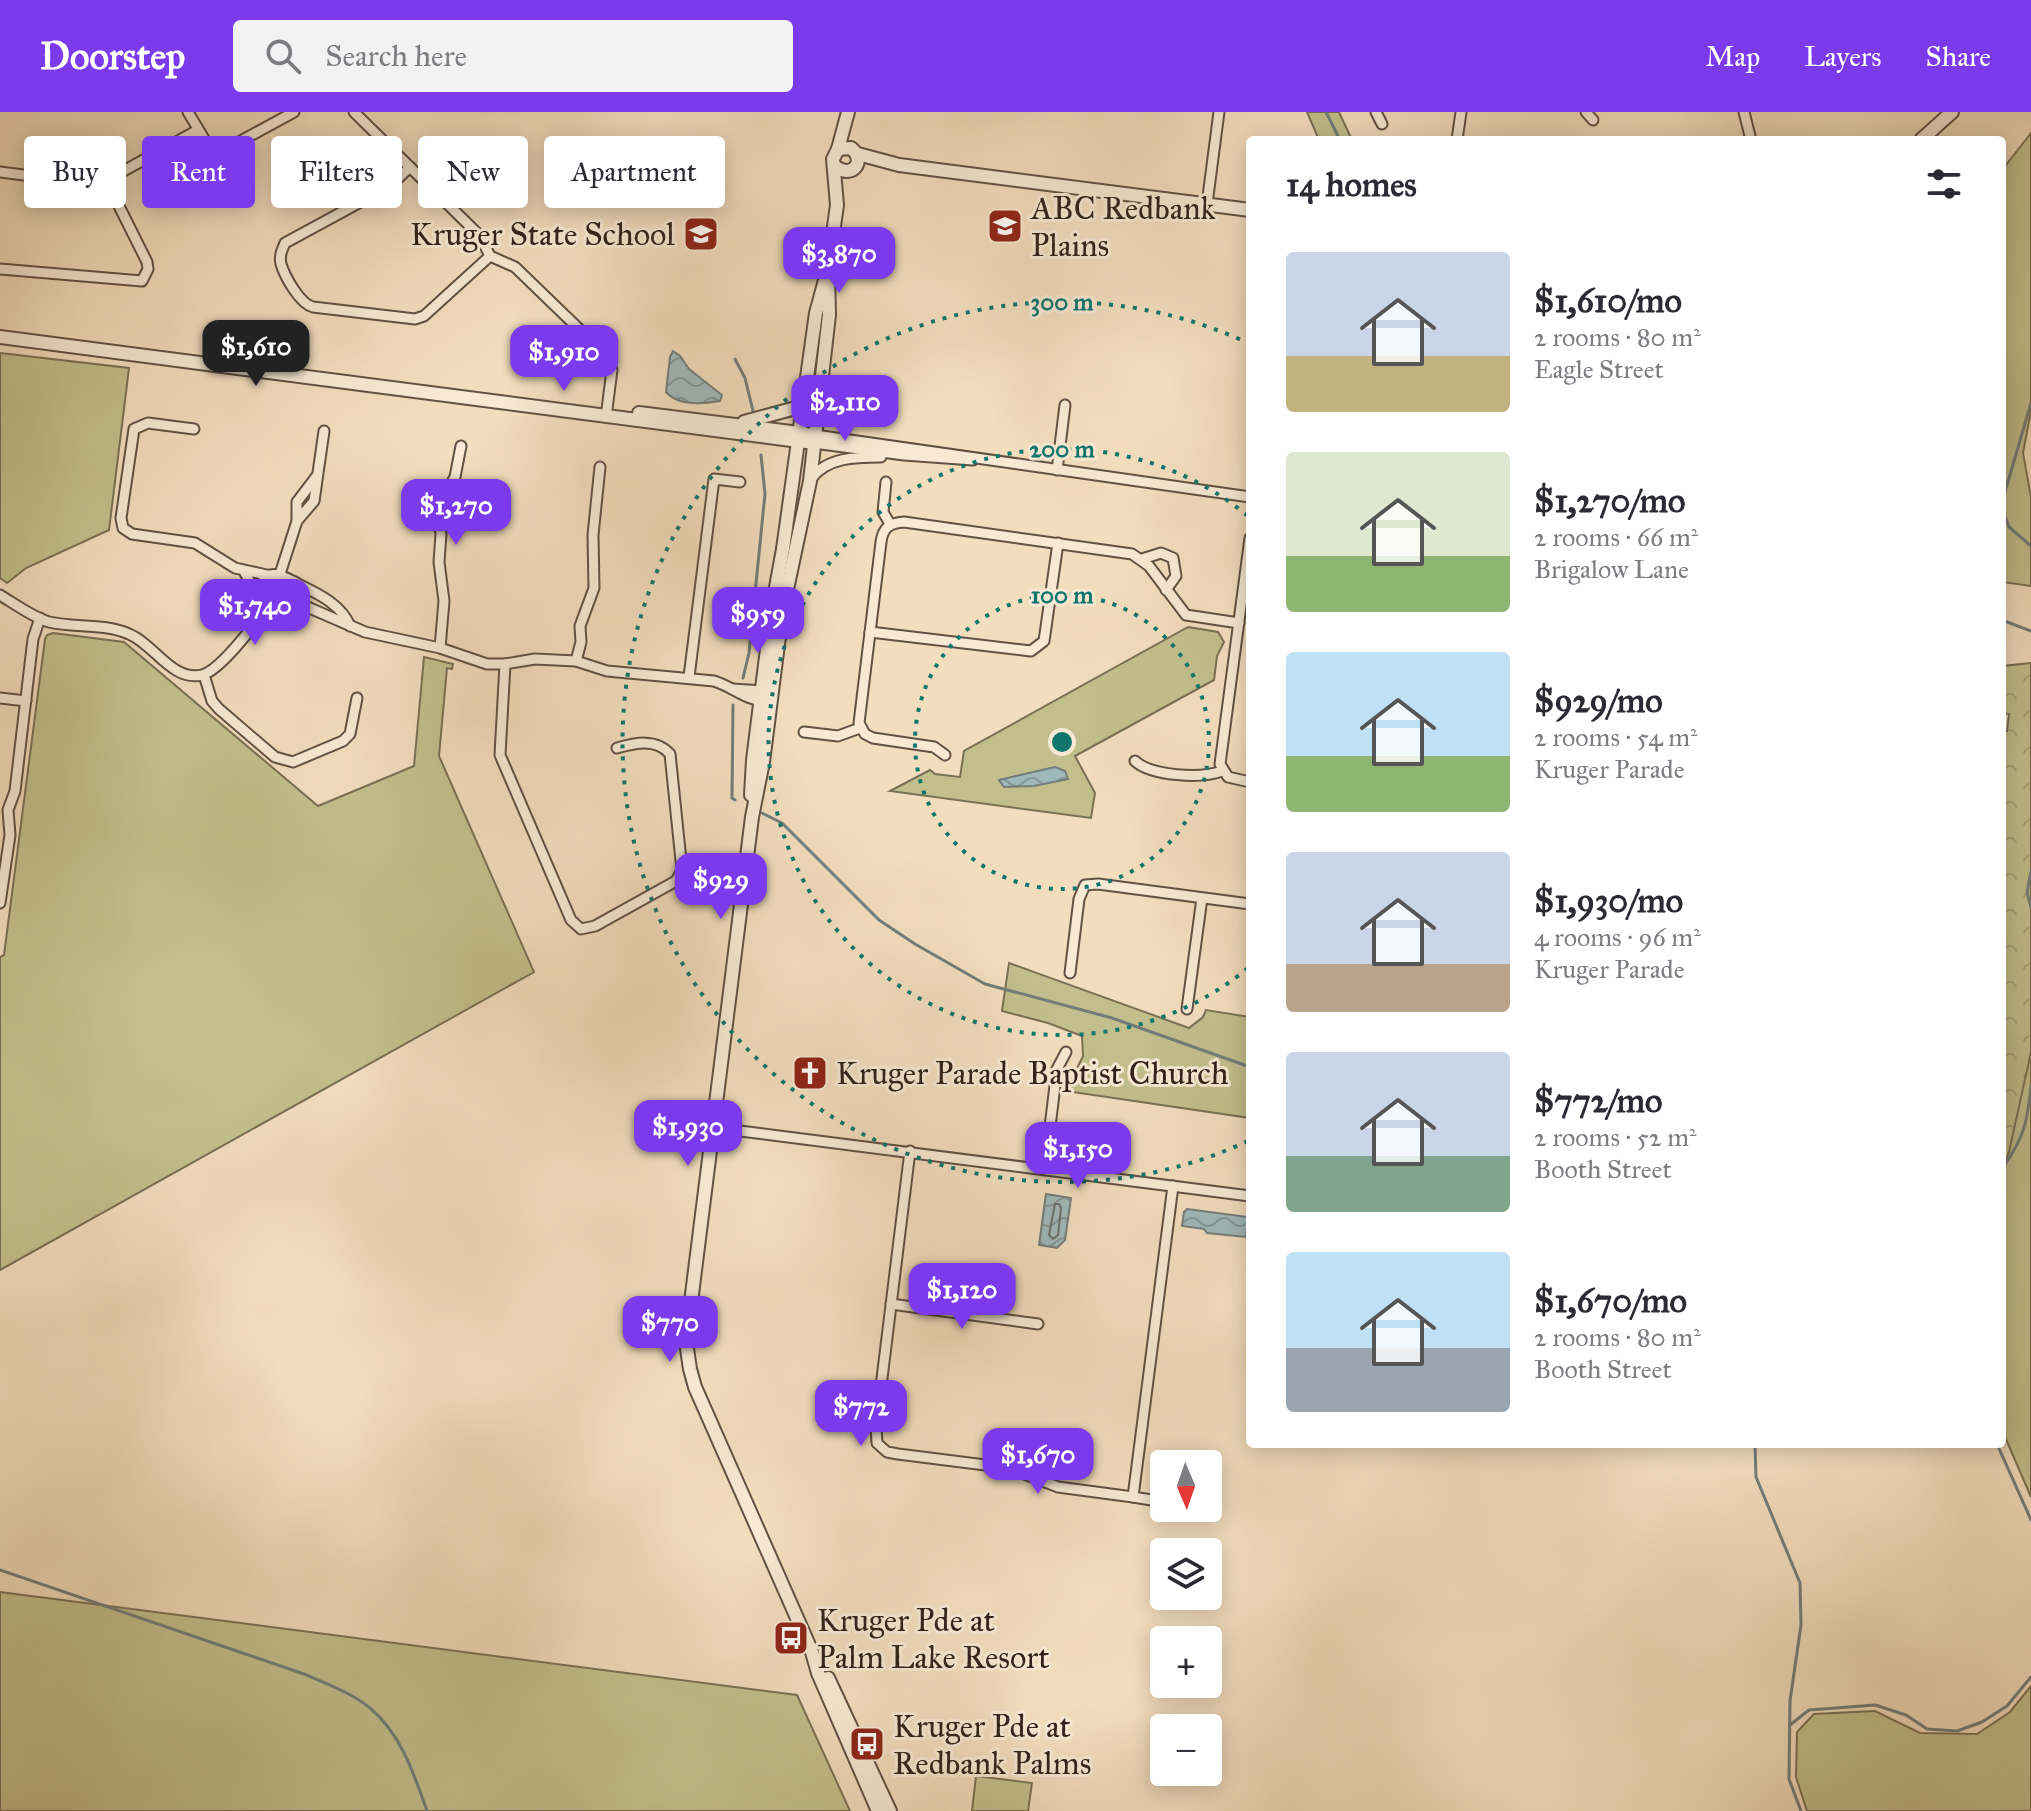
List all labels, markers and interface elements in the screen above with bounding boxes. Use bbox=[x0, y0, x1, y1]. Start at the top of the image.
search box bbox=[233, 20, 793, 92]
text: Doorstep bbox=[40, 33, 185, 79]
icon: search bbox=[261, 34, 305, 78]
text: Search here bbox=[325, 38, 467, 74]
text: Map bbox=[1705, 39, 1760, 74]
text: Layers bbox=[1804, 39, 1882, 74]
text: Share bbox=[1926, 39, 1991, 74]
chip: Buy bbox=[24, 136, 126, 208]
chip: Rent bbox=[142, 136, 255, 208]
chip: Filters bbox=[271, 136, 402, 208]
chip: New bbox=[418, 136, 528, 208]
chip: Apartment bbox=[544, 136, 725, 208]
icon: filters bbox=[1922, 162, 1966, 206]
text: 14 homes bbox=[1286, 164, 1417, 205]
place label: ABC Redbank Plains bbox=[1029, 189, 1215, 265]
school or university icon: ABC Redbank Plains bbox=[986, 207, 1024, 245]
place label: Kruger State School bbox=[410, 215, 675, 254]
school or university icon: Kruger State School bbox=[682, 215, 720, 253]
pin: $3,870 bbox=[774, 227, 904, 295]
text: $3,870 bbox=[801, 237, 877, 269]
text: $1,610/mo bbox=[1534, 280, 1682, 321]
icon: home bbox=[1350, 284, 1446, 380]
text: 300 m bbox=[1031, 287, 1094, 317]
pin: $1,610 bbox=[191, 320, 321, 388]
text: 2 rooms · 80 m² bbox=[1534, 321, 1701, 353]
pin: $1,910 bbox=[499, 325, 629, 393]
text: $1,610 bbox=[220, 330, 292, 362]
text: $1,910 bbox=[528, 335, 600, 367]
text: Eagle Street bbox=[1534, 353, 1664, 385]
pin: $2,110 bbox=[780, 375, 910, 443]
text: $2,110 bbox=[809, 385, 881, 417]
text: 200 m bbox=[1029, 434, 1095, 464]
pin: $1,270 bbox=[391, 479, 521, 547]
text: $1,270/mo bbox=[1534, 480, 1685, 521]
icon: home bbox=[1350, 484, 1446, 580]
text: $1,270 bbox=[419, 489, 493, 521]
text: 2 rooms · 66 m² bbox=[1534, 521, 1698, 553]
text: Brigalow Lane bbox=[1534, 553, 1689, 585]
pin: $1,740 bbox=[190, 579, 320, 647]
text: 100 m bbox=[1031, 580, 1094, 610]
pin: $959 bbox=[711, 587, 805, 655]
text: $1,740 bbox=[218, 589, 292, 621]
text: $959 bbox=[730, 597, 786, 629]
text: $929/mo bbox=[1534, 680, 1663, 721]
icon: home bbox=[1350, 684, 1446, 780]
text: 2 rooms · 54 m² bbox=[1534, 721, 1698, 753]
centre of rings bbox=[1048, 728, 1076, 756]
text: Kruger Parade bbox=[1534, 753, 1685, 785]
pin: $929 bbox=[674, 853, 768, 921]
text: $929 bbox=[693, 863, 749, 895]
text: $1,930/mo bbox=[1534, 880, 1683, 921]
icon: home bbox=[1350, 884, 1446, 980]
text: 4 rooms · 96 m² bbox=[1534, 921, 1701, 953]
text: Kruger Parade bbox=[1534, 953, 1685, 985]
church icon: Kruger Parade Baptist Church bbox=[791, 1054, 829, 1092]
place label: Kruger Parade Baptist Church bbox=[836, 1054, 1229, 1093]
text: $772/mo bbox=[1534, 1080, 1662, 1121]
icon: home bbox=[1350, 1084, 1446, 1180]
pin: $1,930 bbox=[623, 1100, 753, 1168]
text: $1,930 bbox=[652, 1110, 724, 1142]
text: 2 rooms · 52 m² bbox=[1534, 1121, 1697, 1153]
pin: $1,150 bbox=[1013, 1122, 1143, 1190]
text: $1,150 bbox=[1043, 1132, 1113, 1164]
text: Booth Street bbox=[1534, 1153, 1672, 1185]
pin: $1,120 bbox=[897, 1263, 1027, 1331]
text: $1,120 bbox=[927, 1273, 997, 1305]
text: $1,670/mo bbox=[1534, 1280, 1687, 1321]
icon: home bbox=[1350, 1284, 1446, 1380]
pin: $770 bbox=[623, 1296, 717, 1364]
text: $770 bbox=[641, 1306, 699, 1338]
text: 2 rooms · 80 m² bbox=[1534, 1321, 1701, 1353]
text: Booth Street bbox=[1534, 1353, 1672, 1385]
pin: $772 bbox=[814, 1380, 908, 1448]
text: $772 bbox=[833, 1390, 889, 1422]
pin: $1,670 bbox=[973, 1428, 1103, 1496]
text: $1,670 bbox=[1001, 1438, 1075, 1470]
north arrow bbox=[1150, 1450, 1222, 1522]
map controls bbox=[1150, 1450, 1222, 1786]
button: layers bbox=[1150, 1538, 1222, 1610]
place label: Kruger Pde at Palm Lake Resort bbox=[817, 1601, 1050, 1677]
bus stop icon: Kruger Pde at Palm Lake Resort bbox=[772, 1619, 810, 1657]
button: + bbox=[1150, 1626, 1222, 1698]
place label: Kruger Pde at Redbank Palms bbox=[893, 1707, 1091, 1783]
button: − bbox=[1150, 1714, 1222, 1786]
bus stop icon: Kruger Pde at Redbank Palms bbox=[848, 1725, 886, 1763]

